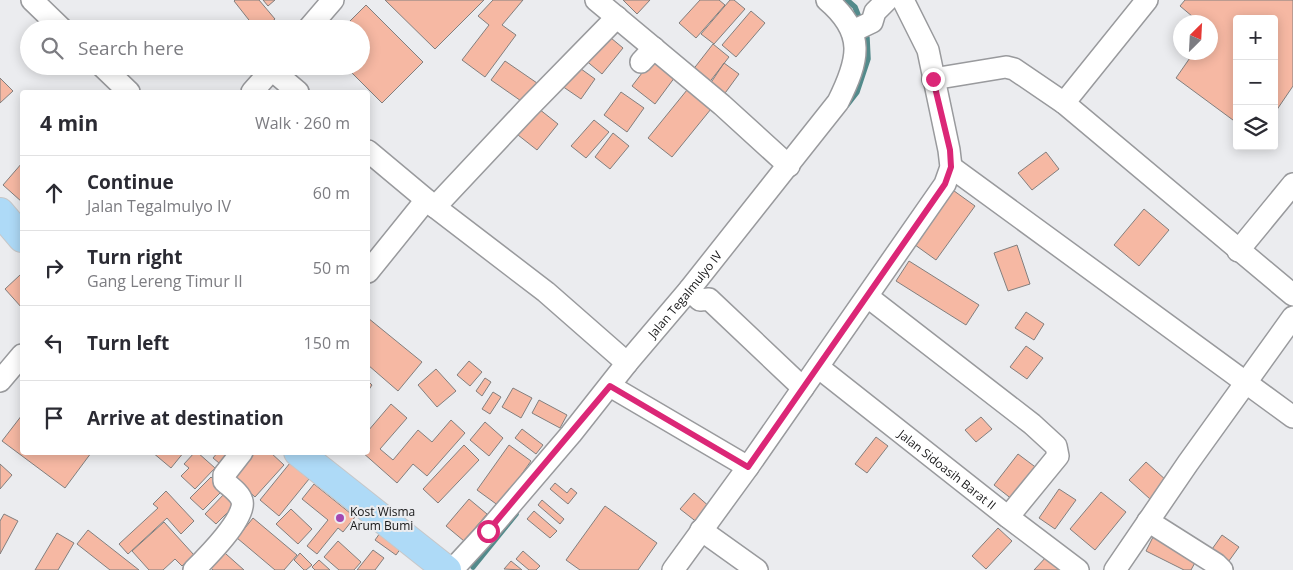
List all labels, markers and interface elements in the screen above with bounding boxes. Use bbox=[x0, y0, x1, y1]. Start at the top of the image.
north arrow bbox=[1173, 15, 1218, 60]
map controls bbox=[1233, 15, 1278, 150]
button: + bbox=[1233, 15, 1278, 60]
search box bbox=[20, 20, 370, 75]
icon: search bbox=[38, 34, 66, 62]
text: Search here bbox=[78, 35, 184, 61]
button: − bbox=[1233, 60, 1278, 105]
route end bbox=[922, 68, 945, 91]
button: layers bbox=[1233, 105, 1278, 150]
text: 4 min bbox=[40, 109, 98, 137]
text: Walk · 260 m bbox=[255, 112, 350, 134]
text: Continue bbox=[87, 169, 174, 195]
icon: ahead bbox=[40, 179, 68, 207]
text: 60 m bbox=[313, 182, 350, 204]
text: Jalan Tegalmulyo IV bbox=[87, 195, 231, 217]
text: Turn right bbox=[87, 244, 182, 270]
street label: Jalan Tegalmulyo IV bbox=[643, 246, 726, 342]
icon: right bbox=[40, 254, 68, 282]
text: 50 m bbox=[313, 257, 350, 279]
text: Gang Lereng Timur II bbox=[87, 270, 243, 292]
icon: left bbox=[40, 329, 68, 357]
text: Turn left bbox=[87, 330, 169, 356]
text: 150 m bbox=[304, 332, 350, 354]
icon: arrive bbox=[40, 404, 68, 432]
text: Arrive at destination bbox=[87, 405, 284, 431]
street label: Jalan Sidoasih Barat II bbox=[894, 425, 1000, 513]
place label: Kost Wisma Arum Bumi bbox=[350, 503, 415, 534]
marker: Kost Wisma Arum Bumi bbox=[334, 512, 346, 524]
route start bbox=[477, 520, 500, 543]

